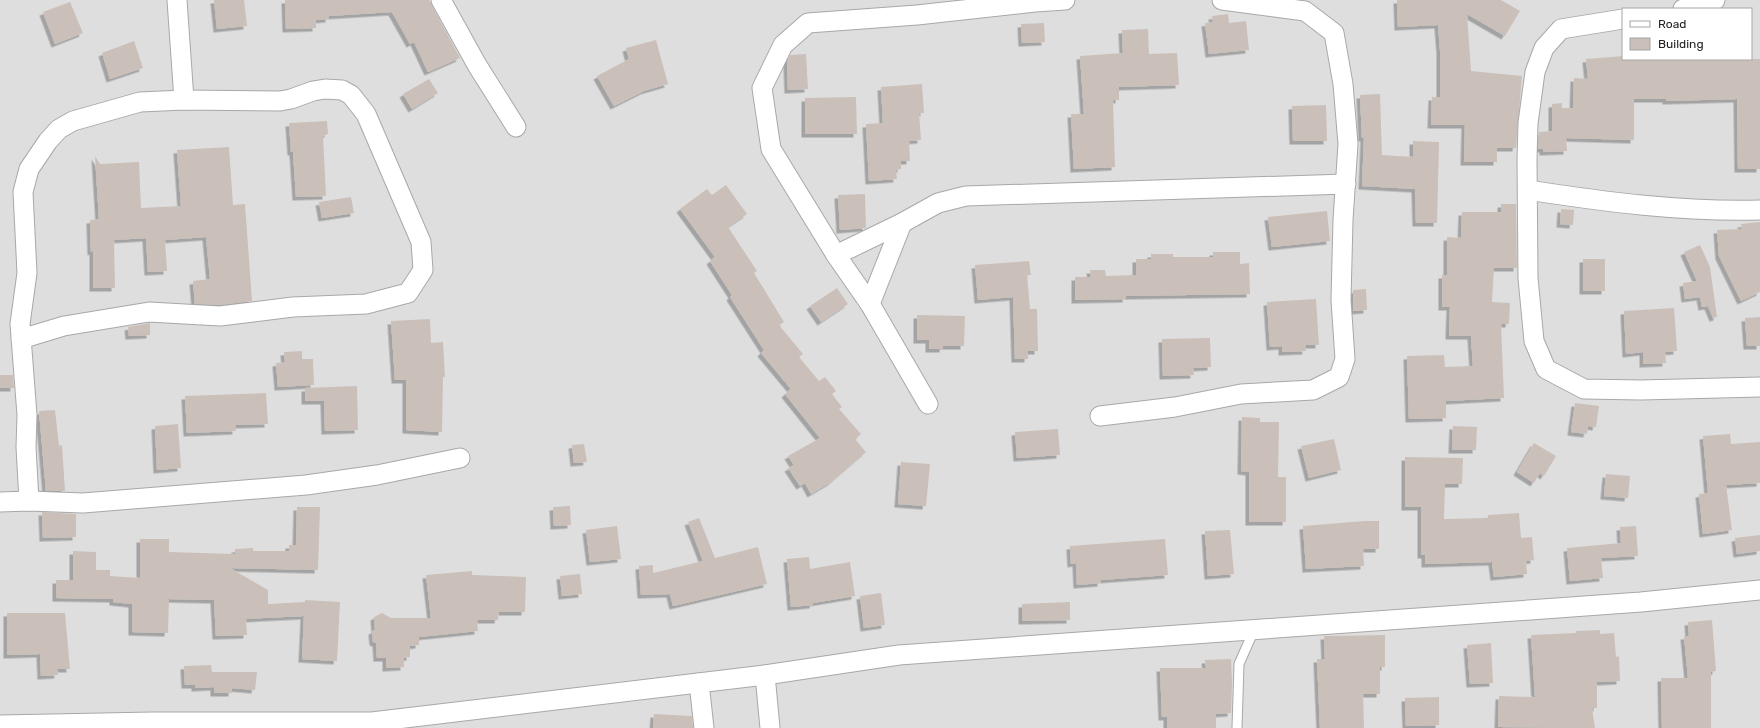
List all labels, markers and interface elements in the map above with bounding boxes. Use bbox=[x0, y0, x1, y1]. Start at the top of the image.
legend bbox=[1622, 8, 1752, 60]
text: Road bbox=[1658, 17, 1686, 31]
text: Building bbox=[1658, 37, 1704, 51]

